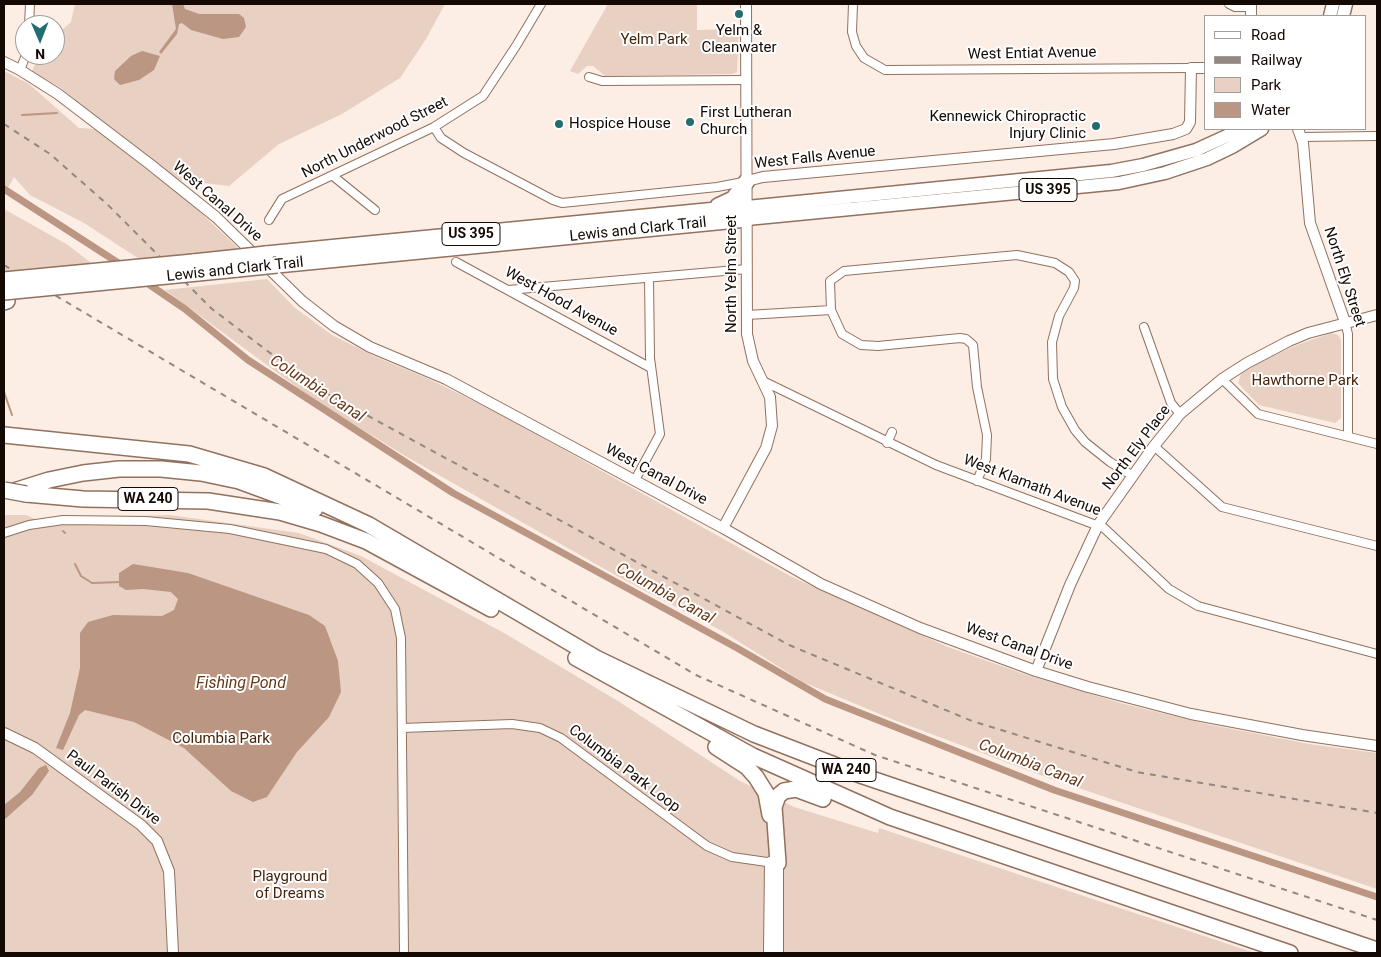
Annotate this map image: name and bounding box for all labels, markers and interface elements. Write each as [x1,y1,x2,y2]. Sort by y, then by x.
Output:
marker: Yelm & Cleanwater [733,8,745,20]
north arrow [15,15,65,65]
legend [1204,15,1366,130]
place label: Yelm & Cleanwater [701,22,777,57]
text: Road [1251,26,1285,44]
park label: Yelm Park [620,31,688,49]
street label: West Entiat Avenue [968,44,1096,64]
text: N [35,46,45,62]
text: Railway [1251,51,1302,69]
text: Park [1251,76,1281,94]
street label: North Underwood Street [299,93,451,183]
text: Water [1251,101,1290,119]
place label: First Lutheran Church [700,104,792,139]
place label: Kennewick Chiropractic Injury Clinic [929,108,1086,143]
place label: Hospice House [569,115,671,133]
marker: First Lutheran Church [684,116,696,128]
marker: Hospice House [553,118,565,130]
marker: Kennewick Chiropractic Injury Clinic [1090,120,1102,132]
street label: West Falls Avenue [754,143,876,173]
street label: West Canal Drive [169,158,265,246]
road number: US 395 [1019,178,1077,202]
street label: Lewis and Clark Trail [569,214,707,246]
street label: North Yelm Street [723,215,741,333]
road number: US 395 [442,222,500,245]
street label: North Ely Street [1319,225,1369,329]
street label: Lewis and Clark Trail [166,254,304,286]
street label: West Hood Avenue [501,263,621,341]
water label: Columbia Canal [266,351,368,427]
park label: Hawthorne Park [1251,372,1359,390]
street label: North Ely Place [1099,402,1175,494]
street label: West Canal Drive [602,441,710,509]
street label: West Klamath Avenue [961,451,1103,521]
road number: WA 240 [118,488,178,510]
water label: Columbia Canal [613,559,717,629]
street label: West Canal Drive [963,619,1075,675]
water label: Fishing Pond [196,674,286,694]
street label: Columbia Park Loop [565,721,683,817]
park label: Columbia Park [172,730,270,748]
water label: Columbia Canal [976,735,1084,793]
street label: Paul Parish Drive [63,747,163,829]
road number: WA 240 [816,758,876,782]
park label: Playground of Dreams [252,868,328,903]

